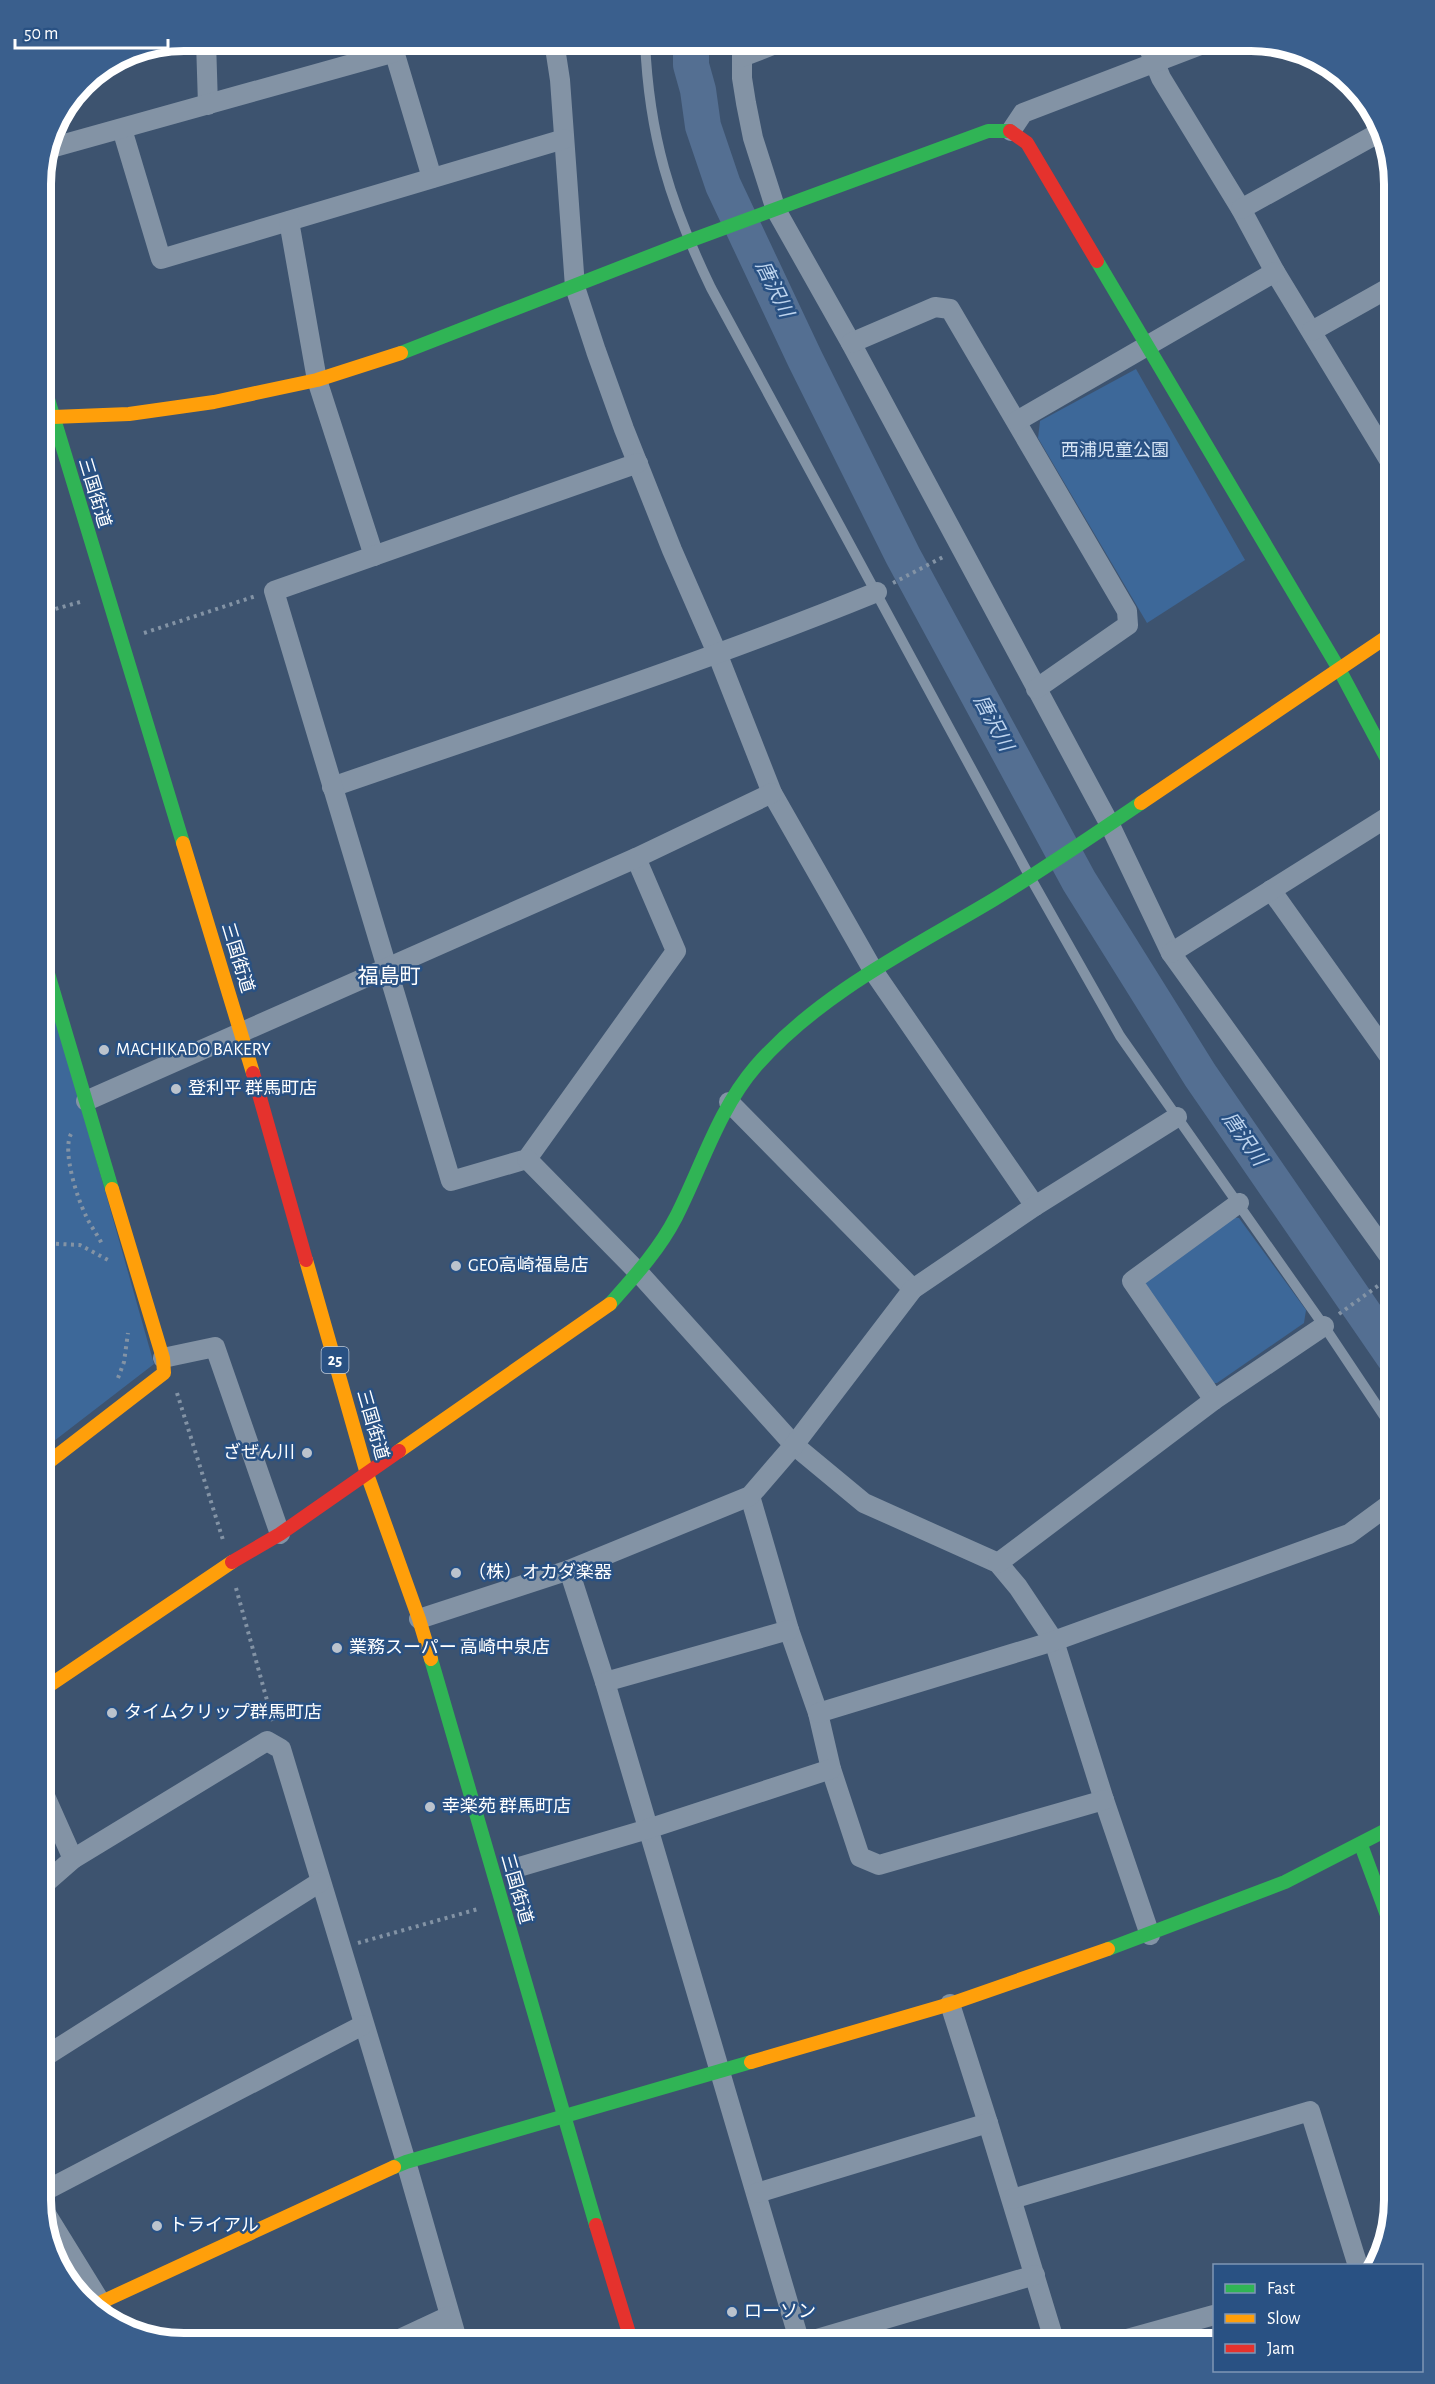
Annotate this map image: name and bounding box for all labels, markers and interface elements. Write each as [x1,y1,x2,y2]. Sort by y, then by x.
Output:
scale bar [15,12,168,50]
text: 50 m [24,25,58,43]
water label: 唐沢川 [752,257,798,322]
park label: 西浦児童公園 [1061,440,1169,460]
street label: 三国街道 [75,455,115,530]
water label: 唐沢川 [970,691,1018,756]
street label: 三国街道 [218,920,258,995]
district label: 福島町 [358,965,421,987]
place label: MACHIKADO BAKERY [116,1041,271,1059]
marker: MACHIKADO BAKERY [97,1043,111,1057]
place label: 登利平 群馬町店 [188,1078,317,1098]
marker: 登利平 群馬町店 [169,1082,183,1096]
water label: 唐沢川 [1219,1108,1271,1171]
place label: GEO高崎福島店 [468,1255,589,1275]
marker: GEO高崎福島店 [449,1259,463,1273]
road number: 25 [322,1347,348,1373]
street label: 三国街道 [353,1387,392,1462]
place label: ざぜん川 [223,1442,295,1462]
marker: ざぜん川 [300,1446,314,1460]
place label: （株）オカダ楽器 [468,1562,612,1582]
marker: （株）オカダ楽器 [449,1566,463,1580]
place label: 業務スーパー 高崎中泉店 [349,1638,550,1657]
marker: 業務スーパー 高崎中泉店 [330,1641,344,1655]
place label: タイムクリップ群馬町店 [124,1703,322,1722]
marker: タイムクリップ群馬町店 [105,1706,119,1720]
place label: 幸楽苑 群馬町店 [442,1797,571,1816]
marker: 幸楽苑 群馬町店 [423,1800,437,1814]
street label: 三国街道 [497,1851,536,1926]
place label: トライアル [169,2216,259,2235]
marker: トライアル [150,2219,164,2233]
legend [1213,2264,1423,2372]
text: Fast [1267,2280,1295,2298]
place label: ローソン [744,2303,816,2321]
marker: ローソン [725,2305,739,2319]
text: Slow [1267,2310,1300,2328]
text: Jam [1267,2340,1295,2358]

